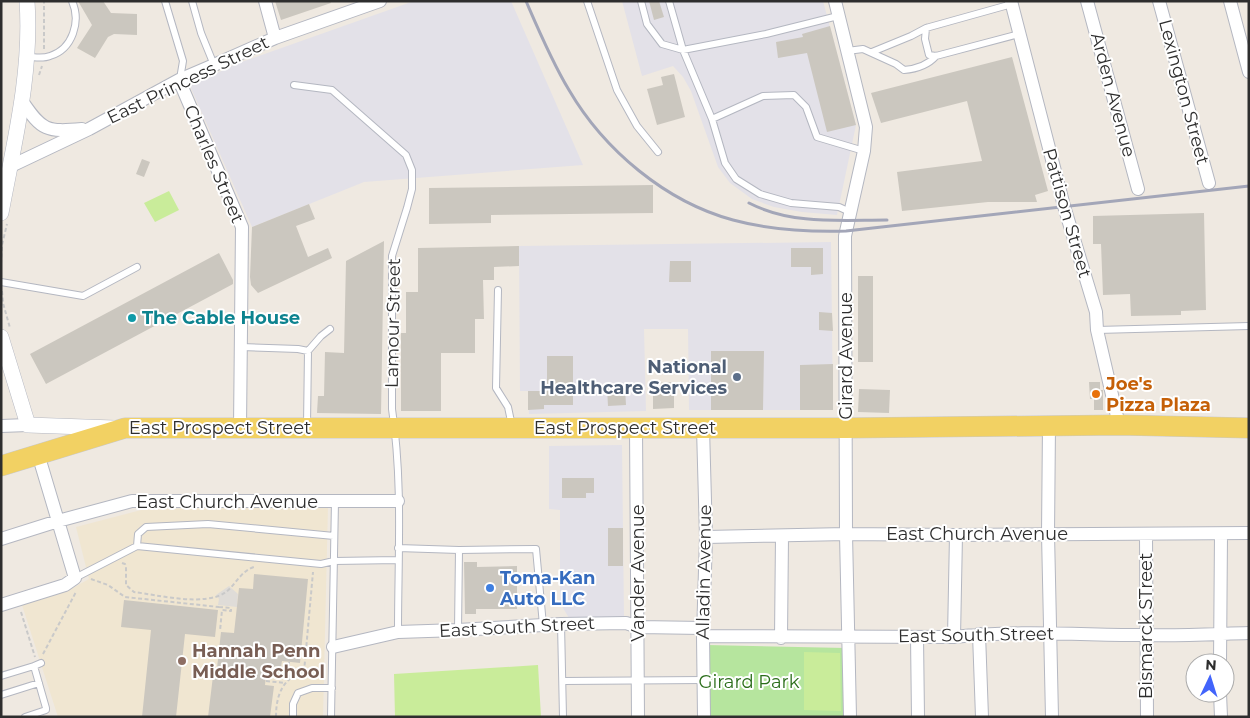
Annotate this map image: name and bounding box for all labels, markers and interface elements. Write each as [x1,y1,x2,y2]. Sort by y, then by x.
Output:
street label: Lexington Street [1154,17,1214,167]
street label: Arden Avenue [1086,30,1140,160]
street label: East Princess Street [103,31,273,129]
street label: Charles Street [179,102,249,226]
street label: Pattison Street [1038,146,1096,280]
street label: Lamour Street [381,258,405,388]
street label: Girard Avenue [835,292,857,420]
place label: The Cable House [142,307,300,329]
marker: The Cable House [126,312,138,324]
place label: National Healthcare Services [540,356,727,399]
marker: National Healthcare Services [731,371,743,383]
place label: Joe's Pizza Plaza [1105,373,1211,416]
marker: Joe's Pizza Plaza [1090,388,1102,400]
street label: East Prospect Street [129,417,311,439]
street label: East Prospect Street [534,417,716,439]
street label: East Church Avenue [136,491,318,513]
street label: Vander Avenue [627,504,649,642]
street label: Alladin Avenue [692,504,716,640]
street label: East Church Avenue [886,523,1068,545]
street label: Bismarck STreet [1135,553,1157,699]
place label: Toma-Kan Auto LLC [499,567,596,610]
marker: Toma-Kan Auto LLC [484,582,496,594]
street label: East South Street [438,612,596,642]
street label: East South Street [898,623,1054,647]
place label: Hannah Penn Middle School [192,640,325,683]
north arrow [1185,653,1235,703]
marker: Hannah Penn Middle School [176,655,188,667]
text: N [1205,656,1217,674]
park label: Girard Park [699,671,800,693]

